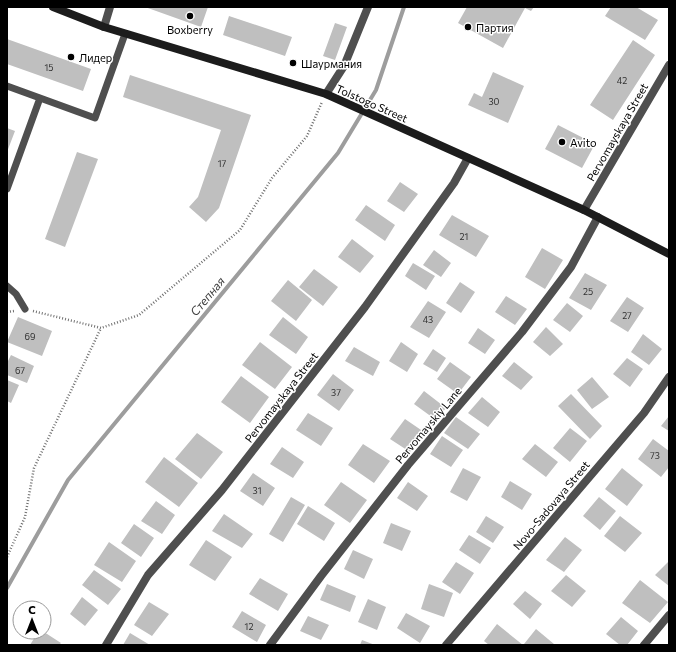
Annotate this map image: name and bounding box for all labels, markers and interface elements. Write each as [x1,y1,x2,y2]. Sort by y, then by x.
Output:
marker: Boxberry [185,11,195,21]
place label: Партия [476,21,514,34]
marker: Партия [463,22,473,32]
place label: Boxberry [167,23,213,36]
place label: Лидер [79,51,112,64]
marker: Лидер [66,52,76,62]
place label: Шаурмания [301,57,362,70]
marker: Шаурмания [288,58,298,68]
house number: 15 [44,62,54,73]
house number: 42 [617,75,627,86]
street label: Pervomayskaya Street [584,80,651,183]
street label: Tolstogo Street [334,81,410,125]
house number: 30 [488,96,500,107]
place label: Avito [570,136,597,149]
marker: Avito [557,137,567,147]
house number: 17 [218,158,227,169]
house number: 21 [460,231,468,242]
water label: Степная [187,274,227,318]
house number: 25 [583,286,593,297]
house number: 27 [622,310,632,321]
house number: 43 [423,314,433,325]
house number: 69 [25,331,35,342]
street label: Pervomayskaya Street [242,349,321,445]
house number: 67 [15,365,25,376]
street label: Pervomayskiy Lane [392,384,464,466]
house number: 37 [331,387,341,398]
house number: 73 [650,450,660,461]
street label: Novo-Sadovaya Street [510,458,592,552]
house number: 31 [253,485,261,496]
north arrow [12,600,52,640]
text: С [28,603,36,616]
house number: 12 [245,621,253,632]

